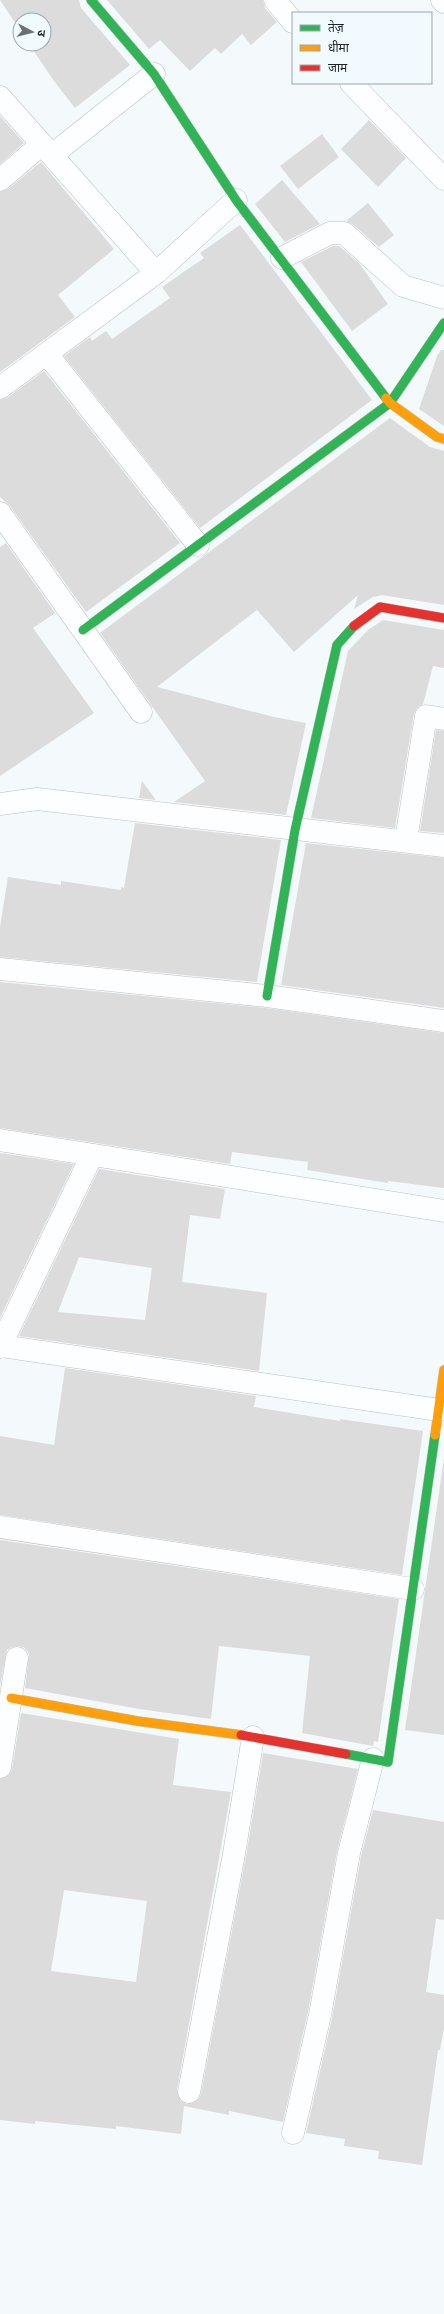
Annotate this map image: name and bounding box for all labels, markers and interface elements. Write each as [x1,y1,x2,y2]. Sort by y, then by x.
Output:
north arrow [12,12,52,52]
legend [292,12,432,84]
text: तेज़ [328,20,345,35]
text: उ [35,29,49,38]
text: धीमा [328,40,350,55]
text: जाम [328,60,348,75]

